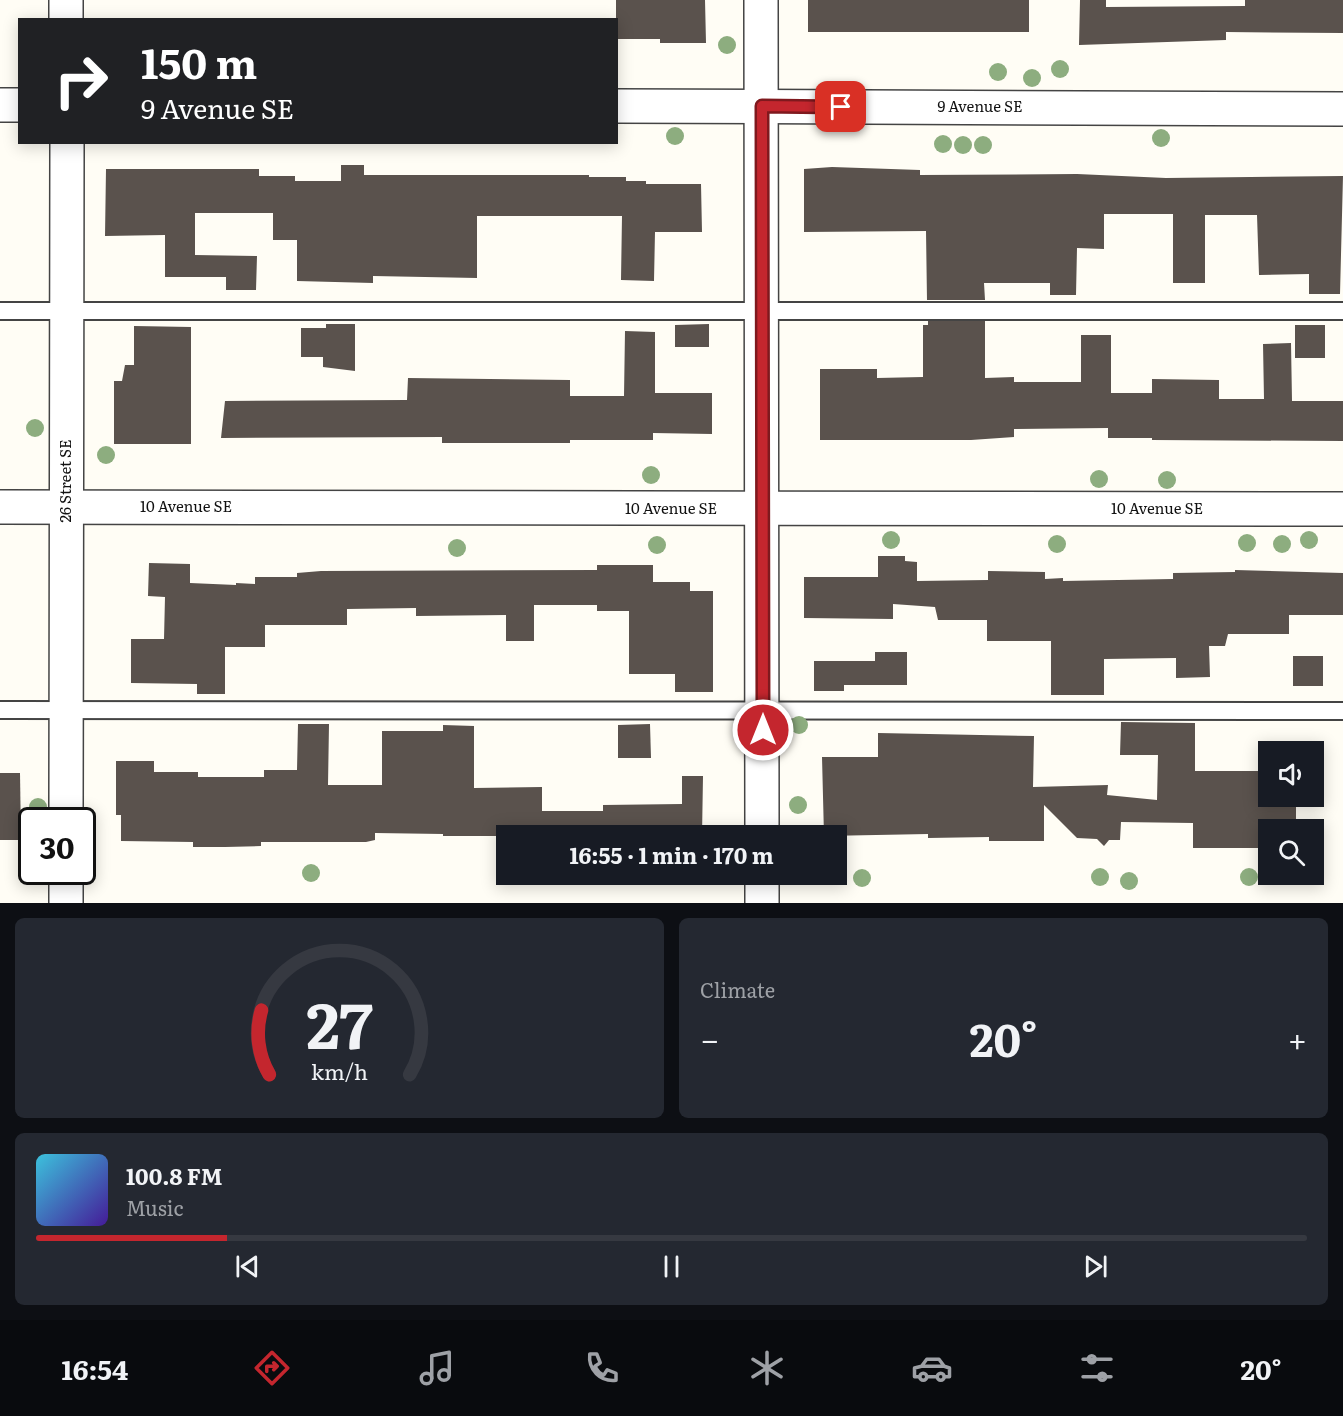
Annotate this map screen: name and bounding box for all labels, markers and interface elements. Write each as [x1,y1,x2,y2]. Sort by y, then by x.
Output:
text: 150 m [141,30,257,92]
icon: right [42,42,120,120]
pin [815,81,866,132]
text: 9 Avenue SE [141,87,294,127]
icon: arrive [824,90,857,123]
street label: 9 Avenue SE [937,94,1023,117]
street label: 26 Street SE [53,439,76,523]
street label: 10 Avenue SE [140,494,232,517]
street label: 10 Avenue SE [625,496,717,519]
street label: 10 Avenue SE [1111,496,1203,519]
position arrow [731,698,795,762]
map controls [1258,741,1324,885]
button: sound [1258,741,1324,807]
speed limit sign: 30 [18,807,96,885]
button: search [1258,819,1324,885]
text: 16:55 · 1 min · 170 m [569,838,774,871]
text: Climate [700,974,775,1004]
text: 27 [306,976,373,1068]
text: 20° [969,1004,1038,1071]
text: − [700,1013,719,1062]
text: + [1288,1013,1307,1062]
text: km/h [311,1055,368,1087]
text: 100.8 FM [126,1159,222,1192]
text: Music [126,1192,183,1222]
icon: previous [231,1250,264,1283]
icon: pause [655,1250,688,1283]
icon: next [1079,1250,1112,1283]
icon: directions [251,1347,293,1389]
icon: music [416,1347,458,1389]
icon: phone [581,1347,623,1389]
icon: climate [746,1347,788,1389]
icon: car [911,1347,953,1389]
icon: filters [1076,1347,1118,1389]
text: 16:54 [61,1348,128,1388]
text: 20° [1241,1348,1281,1388]

